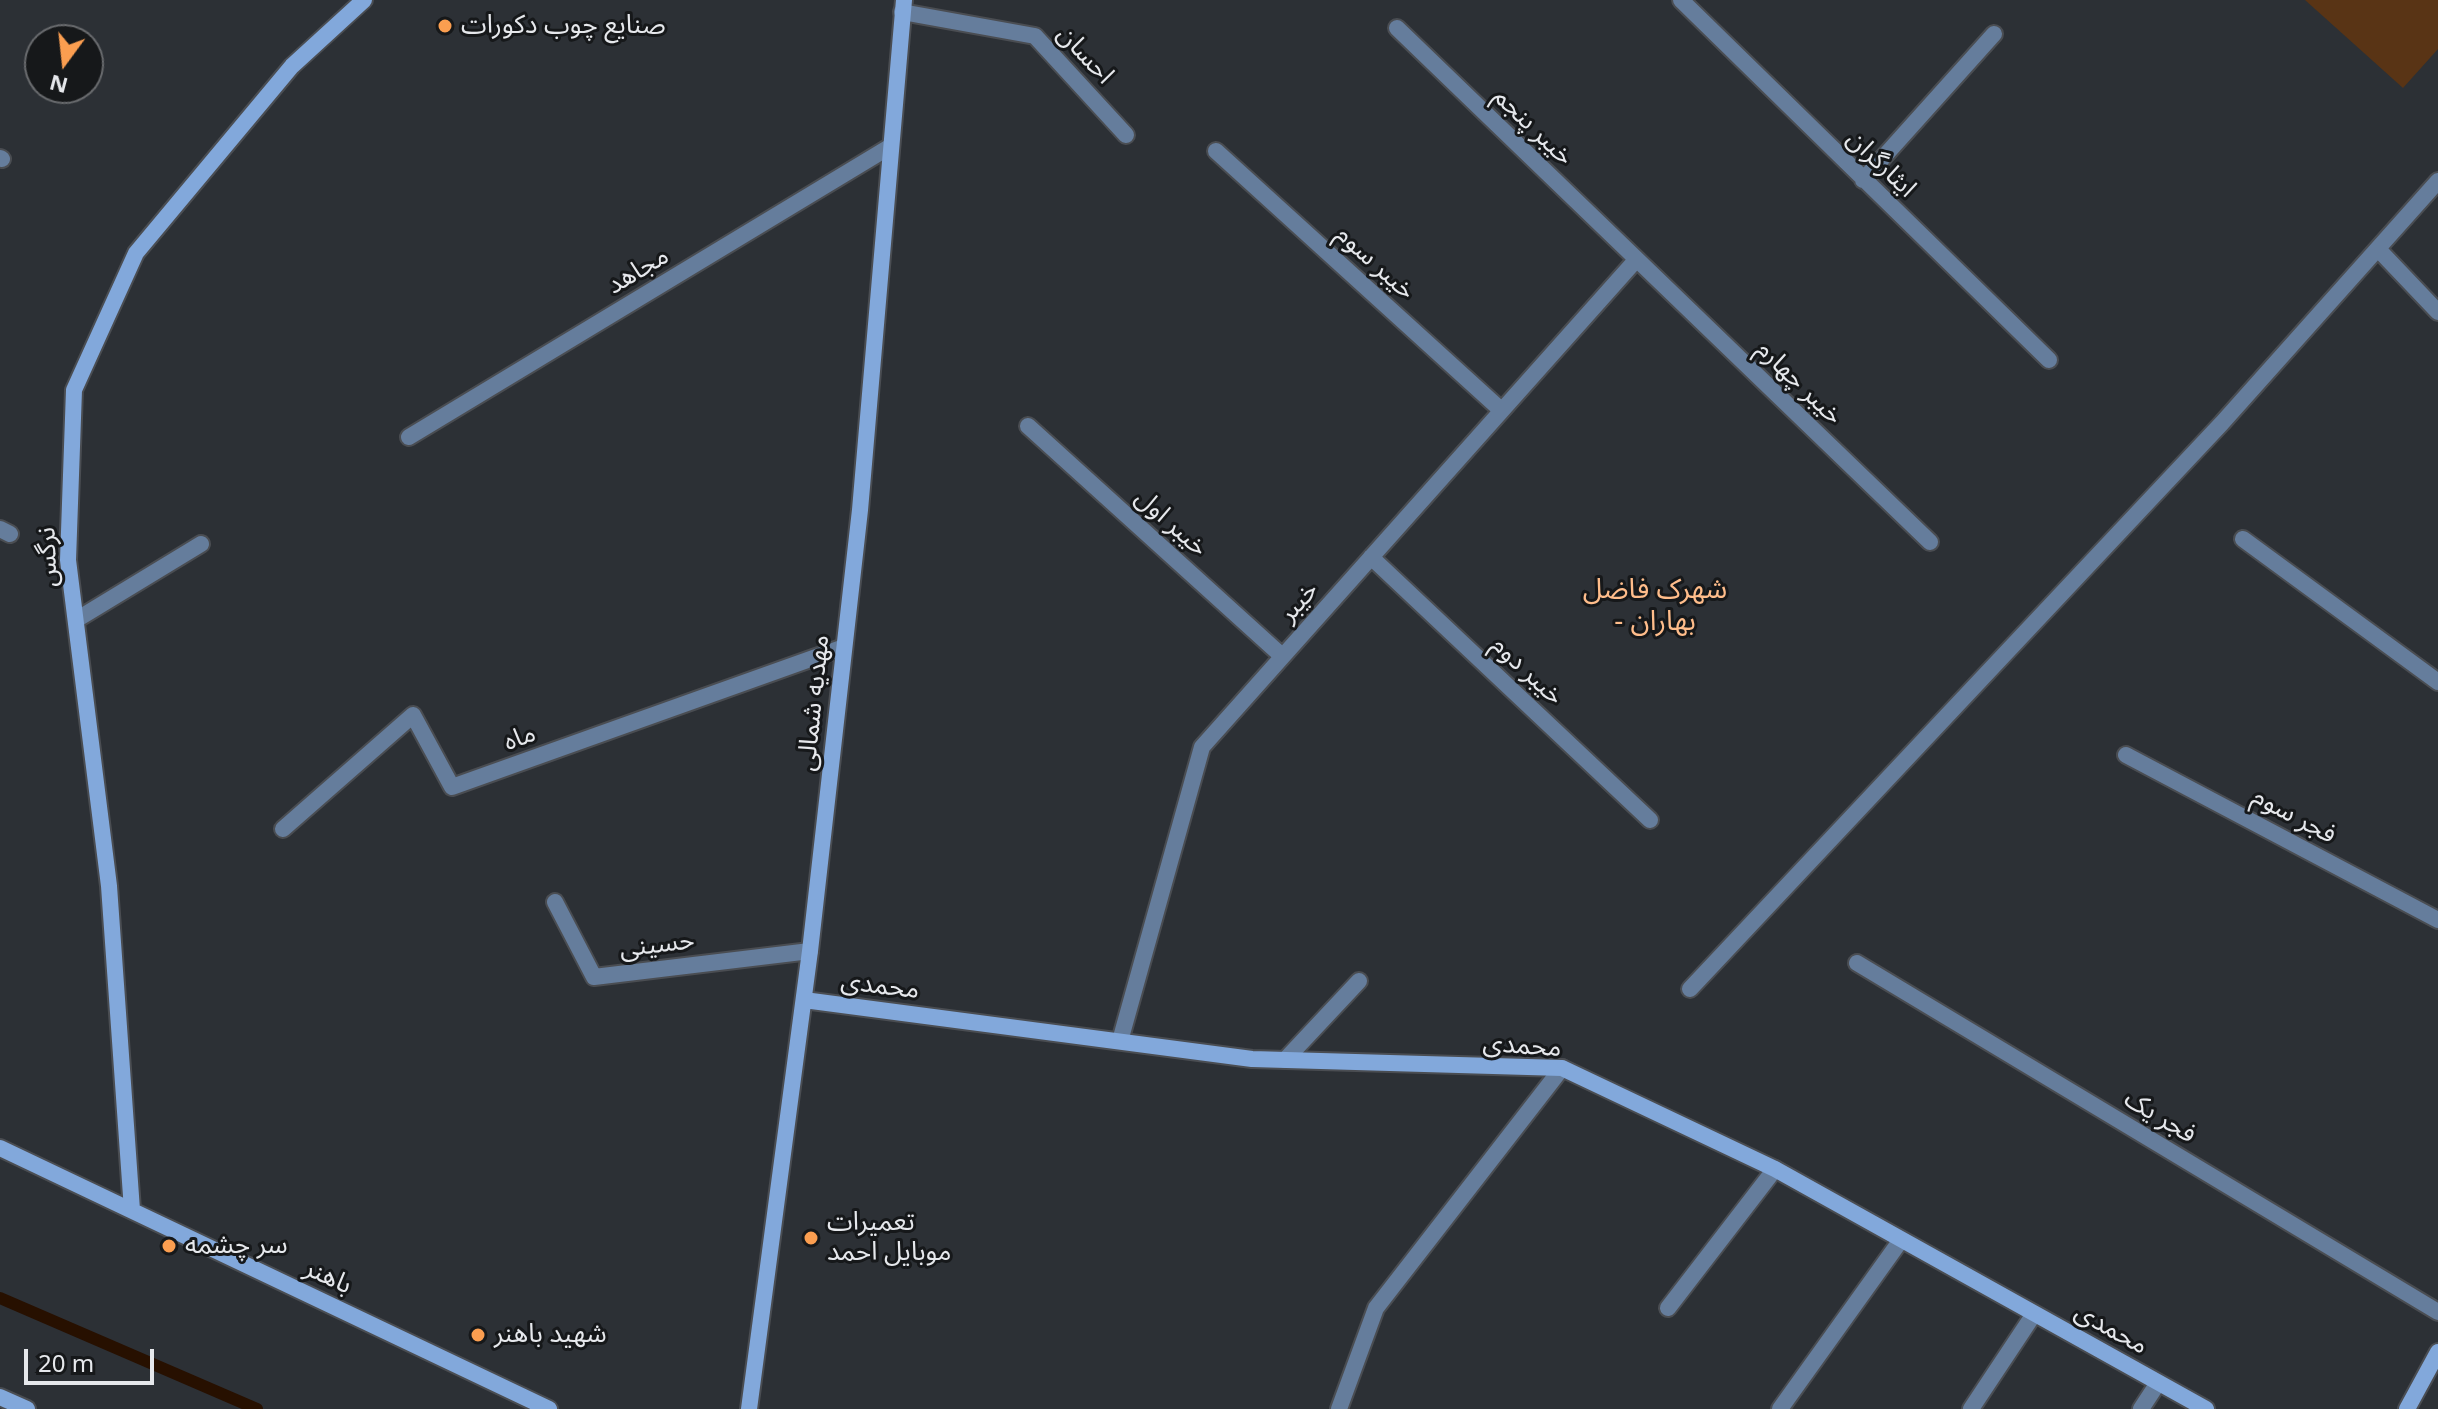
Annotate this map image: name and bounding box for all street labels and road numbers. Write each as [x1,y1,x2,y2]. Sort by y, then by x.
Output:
street label: احسان [1050,19,1120,91]
street label: خیبر پنجم [1487,81,1579,173]
street label: ایثارگران [1840,124,1922,204]
street label: خیبر سوم [1329,219,1421,307]
street label: مجاهد [601,240,675,302]
street label: خیبر چهارم [1749,334,1849,432]
street label: خیبر اول [1128,482,1214,564]
street label: نرگس [31,526,65,588]
street label: خیبر [1273,575,1325,629]
street label: خیبر دوم [1484,630,1570,712]
street label: مهدیه شمالی [791,633,837,773]
street label: ماه [500,718,540,758]
street label: فجر سوم [2247,781,2341,851]
street label: حسینی [618,925,696,965]
street label: محمدی [839,966,921,1006]
street label: محمدی [1482,1028,1562,1064]
street label: فجر یک [2118,1083,2202,1151]
street label: باهنر [299,1253,357,1301]
street label: محمدی [2069,1296,2153,1362]

